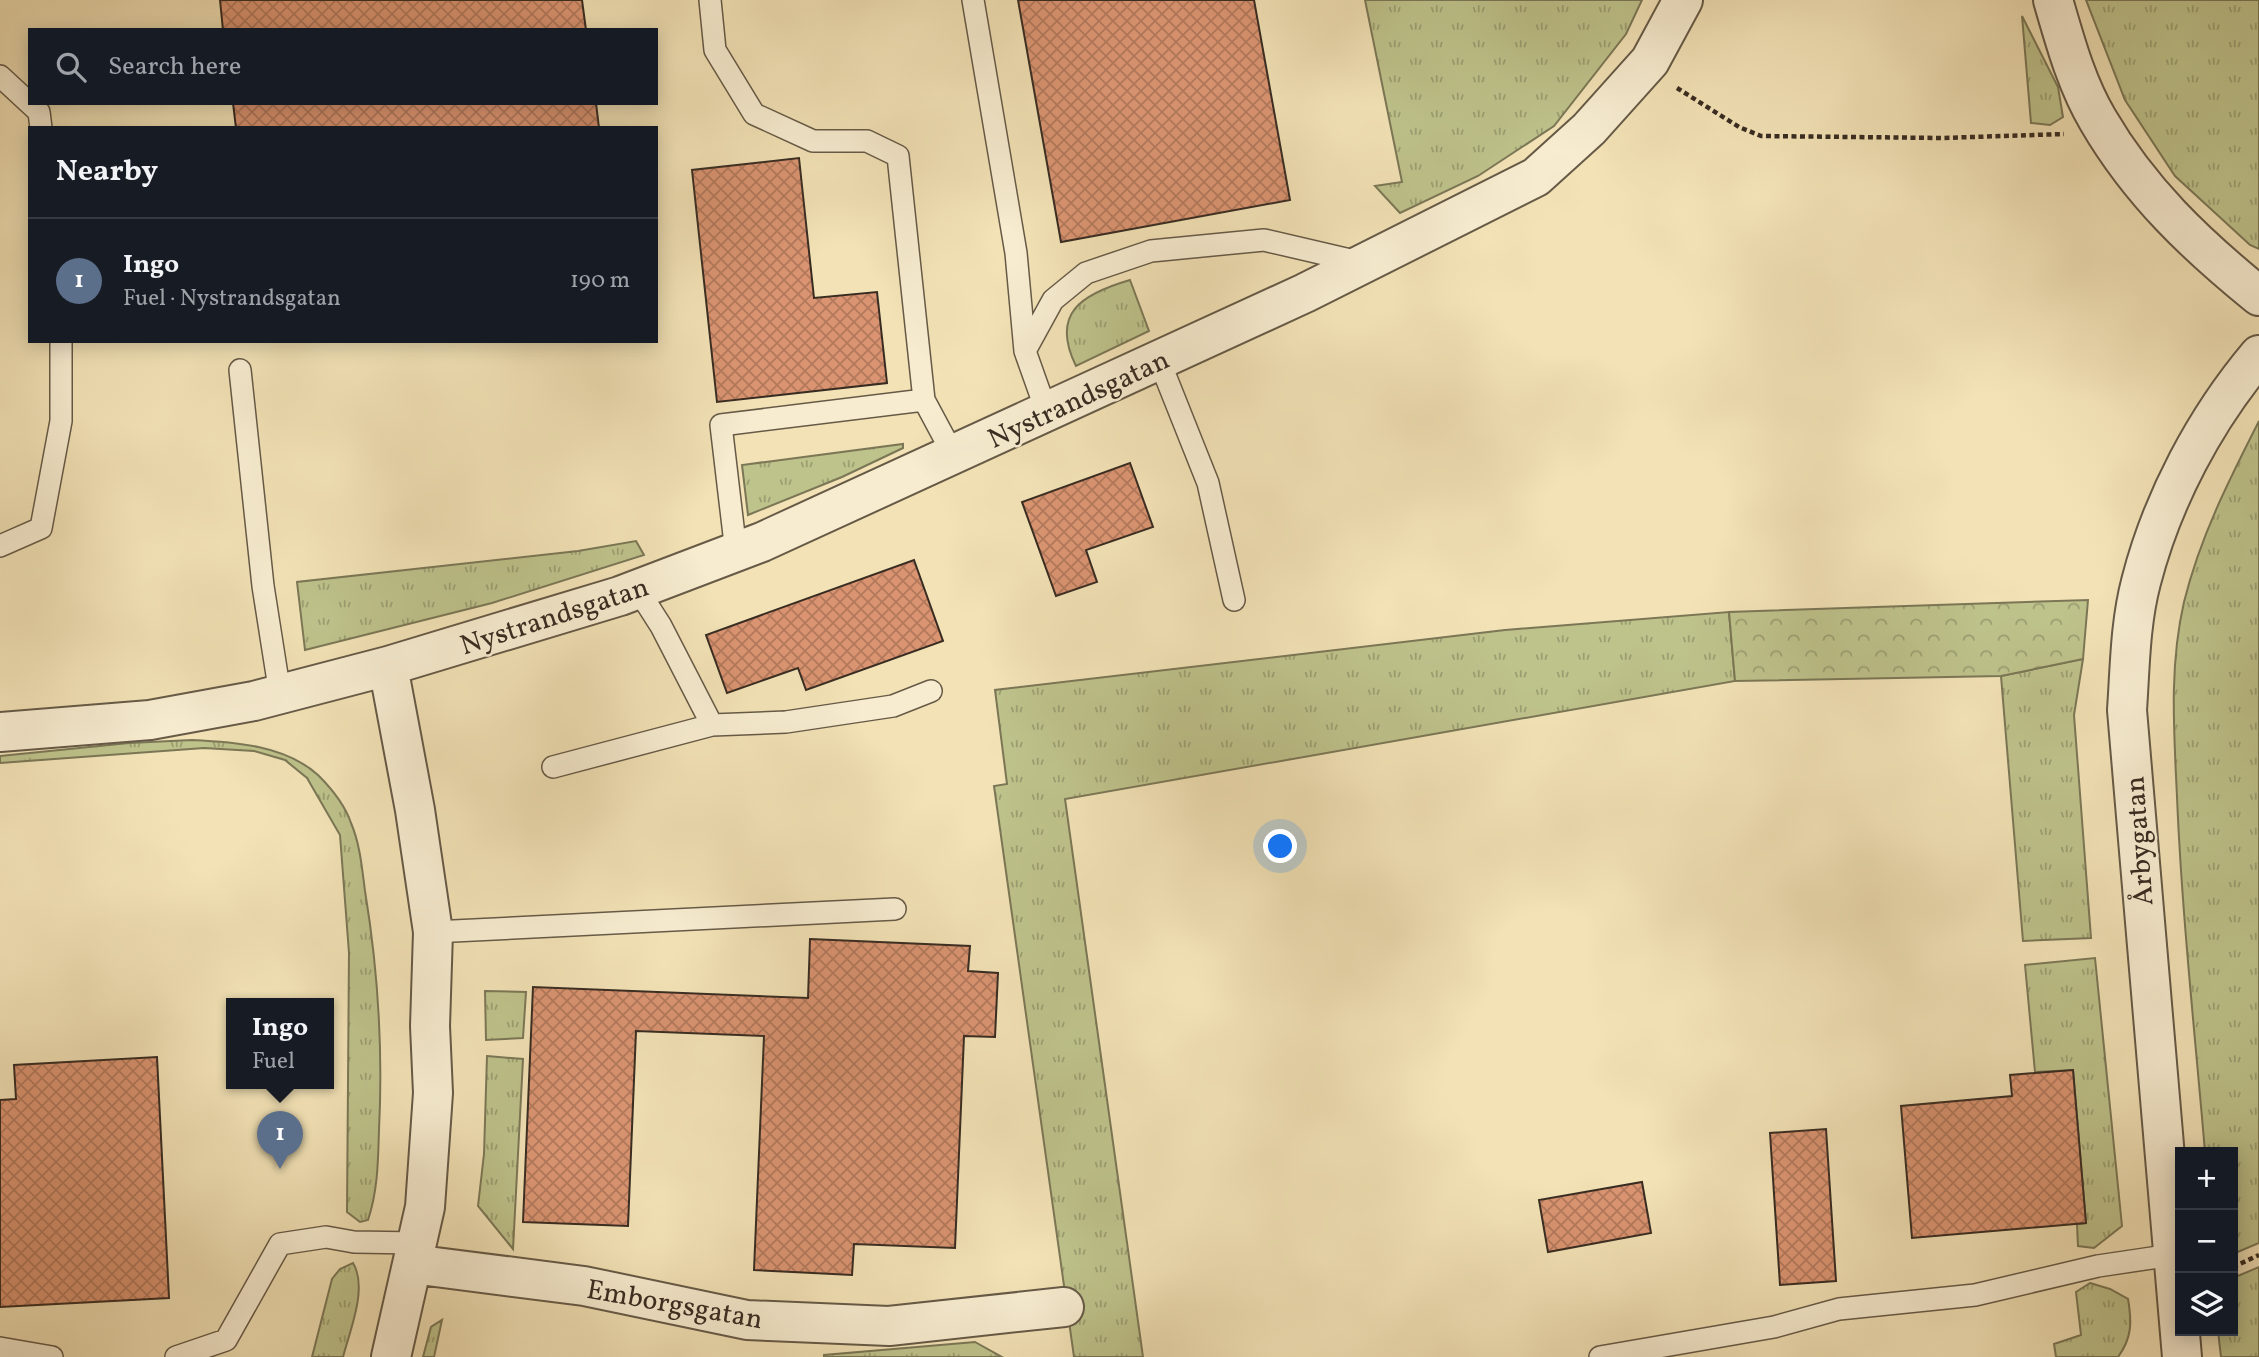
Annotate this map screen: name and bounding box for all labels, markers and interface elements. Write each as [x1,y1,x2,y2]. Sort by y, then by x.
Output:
search box [28,28,658,105]
icon: search [52,48,90,86]
text: Search here [108,49,241,85]
text: Nearby [56,151,158,193]
text: Ingo [123,247,179,283]
text: 1 [74,265,84,297]
text: 190 m [570,265,630,297]
text: Fuel · Nystrandsgatan [123,283,341,315]
street label: Nystrandsgatan [982,341,1176,459]
street label: Nystrandsgatan [455,569,654,666]
street label: Årbygatan [2117,775,2164,907]
your location [1263,829,1297,863]
popup [226,998,334,1089]
text: Ingo [252,1010,308,1046]
text: Fuel [252,1046,295,1078]
pin: 1 [257,1111,303,1169]
map controls [2175,1147,2238,1336]
button: + [2175,1147,2238,1210]
button: − [2175,1210,2238,1273]
street label: Emborgsgatan [583,1271,766,1340]
button: layers [2175,1273,2238,1336]

